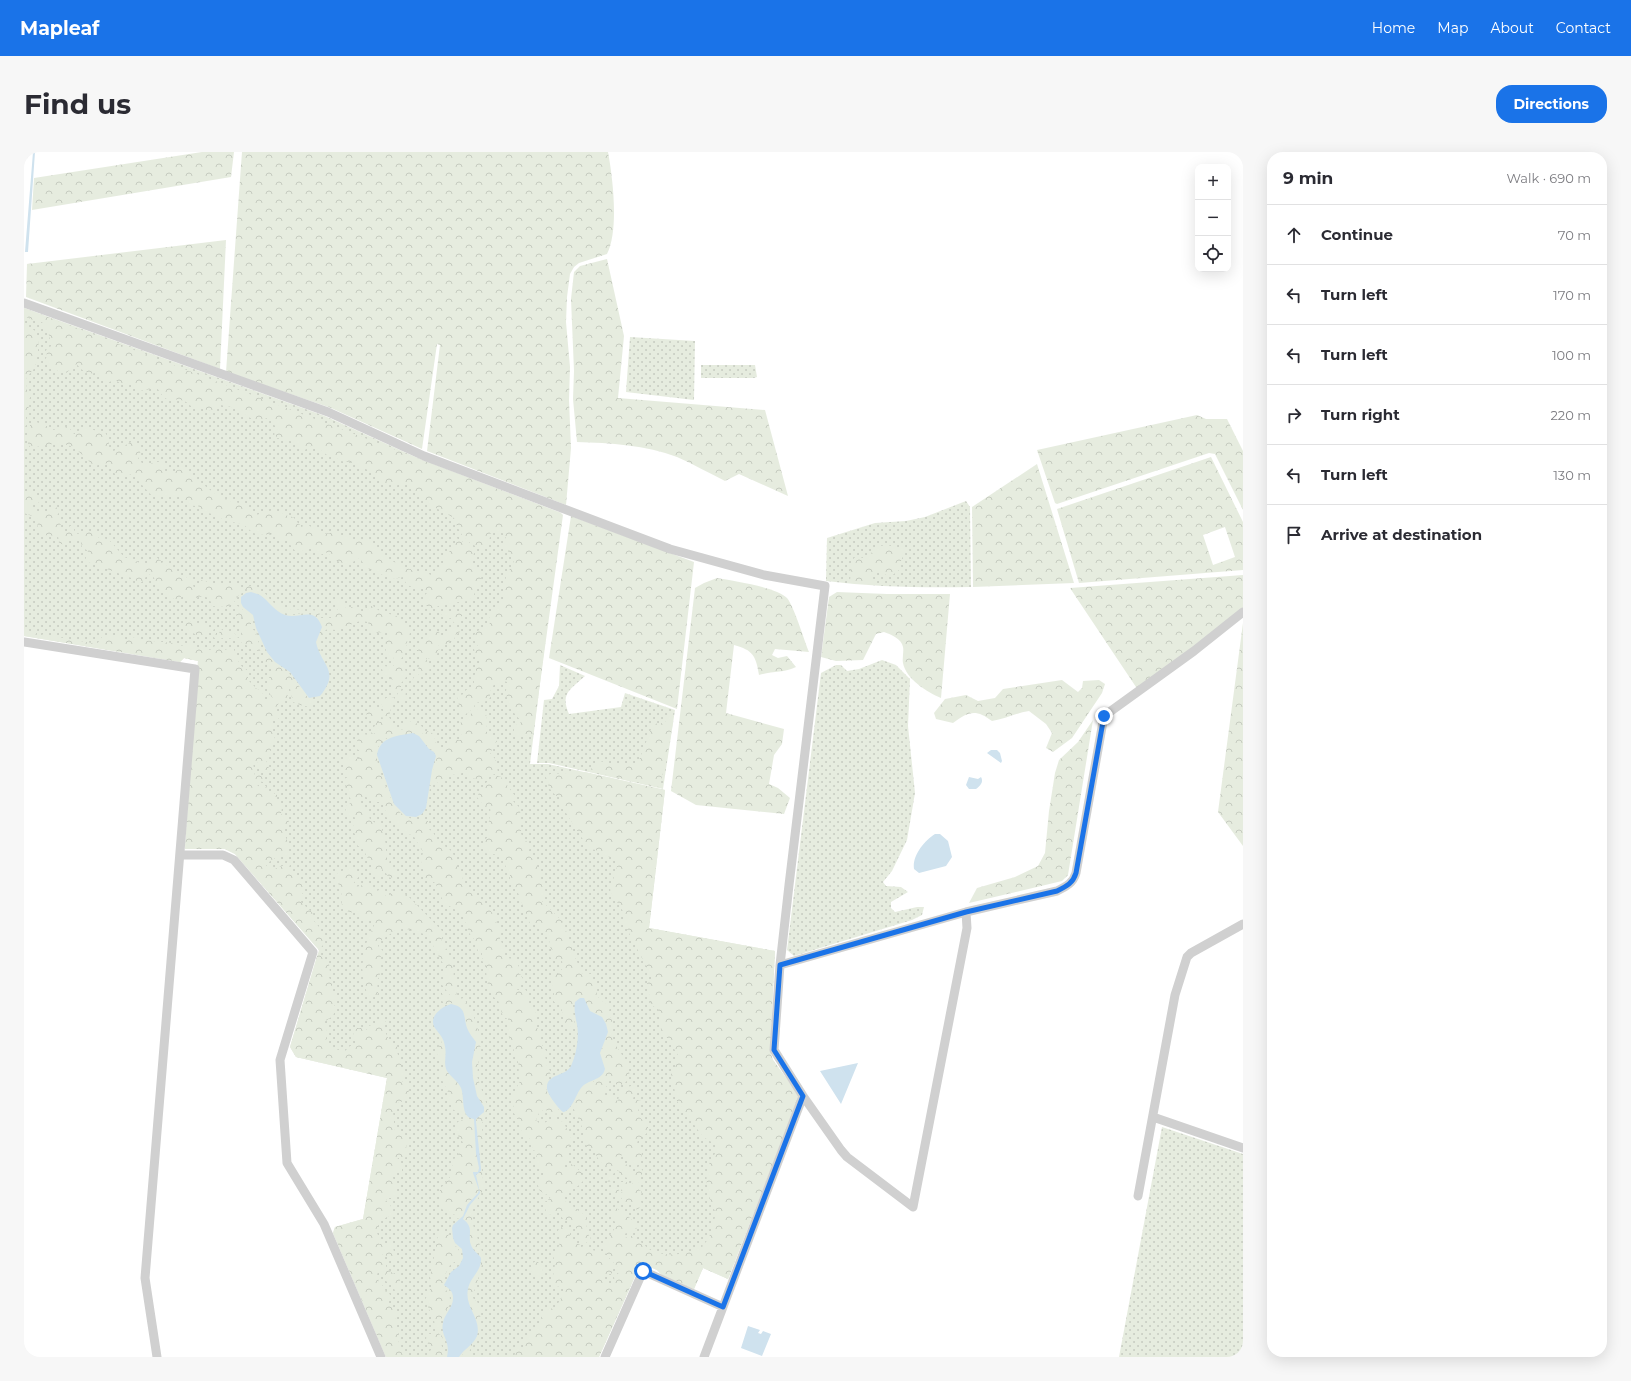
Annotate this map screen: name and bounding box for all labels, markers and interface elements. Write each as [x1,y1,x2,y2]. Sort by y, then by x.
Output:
text: Mapleaf [20,17,99,40]
text: Home [1372,19,1415,37]
text: Map [1437,19,1468,37]
text: About [1490,19,1534,37]
text: Contact [1556,19,1611,37]
button: Directions [1496,85,1607,123]
text: Find us [24,87,131,121]
map controls [1195,164,1231,272]
button: + [1195,164,1231,200]
text: 9 min [1283,168,1333,188]
text: Walk · 690 m [1507,170,1591,186]
button: − [1195,200,1231,236]
icon: ahead [1283,224,1305,246]
text: Continue [1321,225,1393,244]
text: 70 m [1558,227,1591,243]
button: locate [1195,236,1231,272]
icon: left [1283,284,1305,306]
text: Turn left [1321,285,1388,304]
text: 170 m [1553,287,1591,303]
icon: left [1283,344,1305,366]
text: Turn left [1321,345,1388,364]
text: 100 m [1552,347,1591,363]
icon: right [1283,404,1305,426]
text: Turn right [1321,405,1400,424]
text: 220 m [1550,407,1591,423]
icon: left [1283,464,1305,486]
text: Turn left [1321,465,1388,484]
text: 130 m [1553,467,1591,483]
icon: arrive [1283,524,1305,546]
text: Arrive at destination [1321,525,1482,544]
route end [1095,707,1113,725]
route start [634,1262,652,1280]

